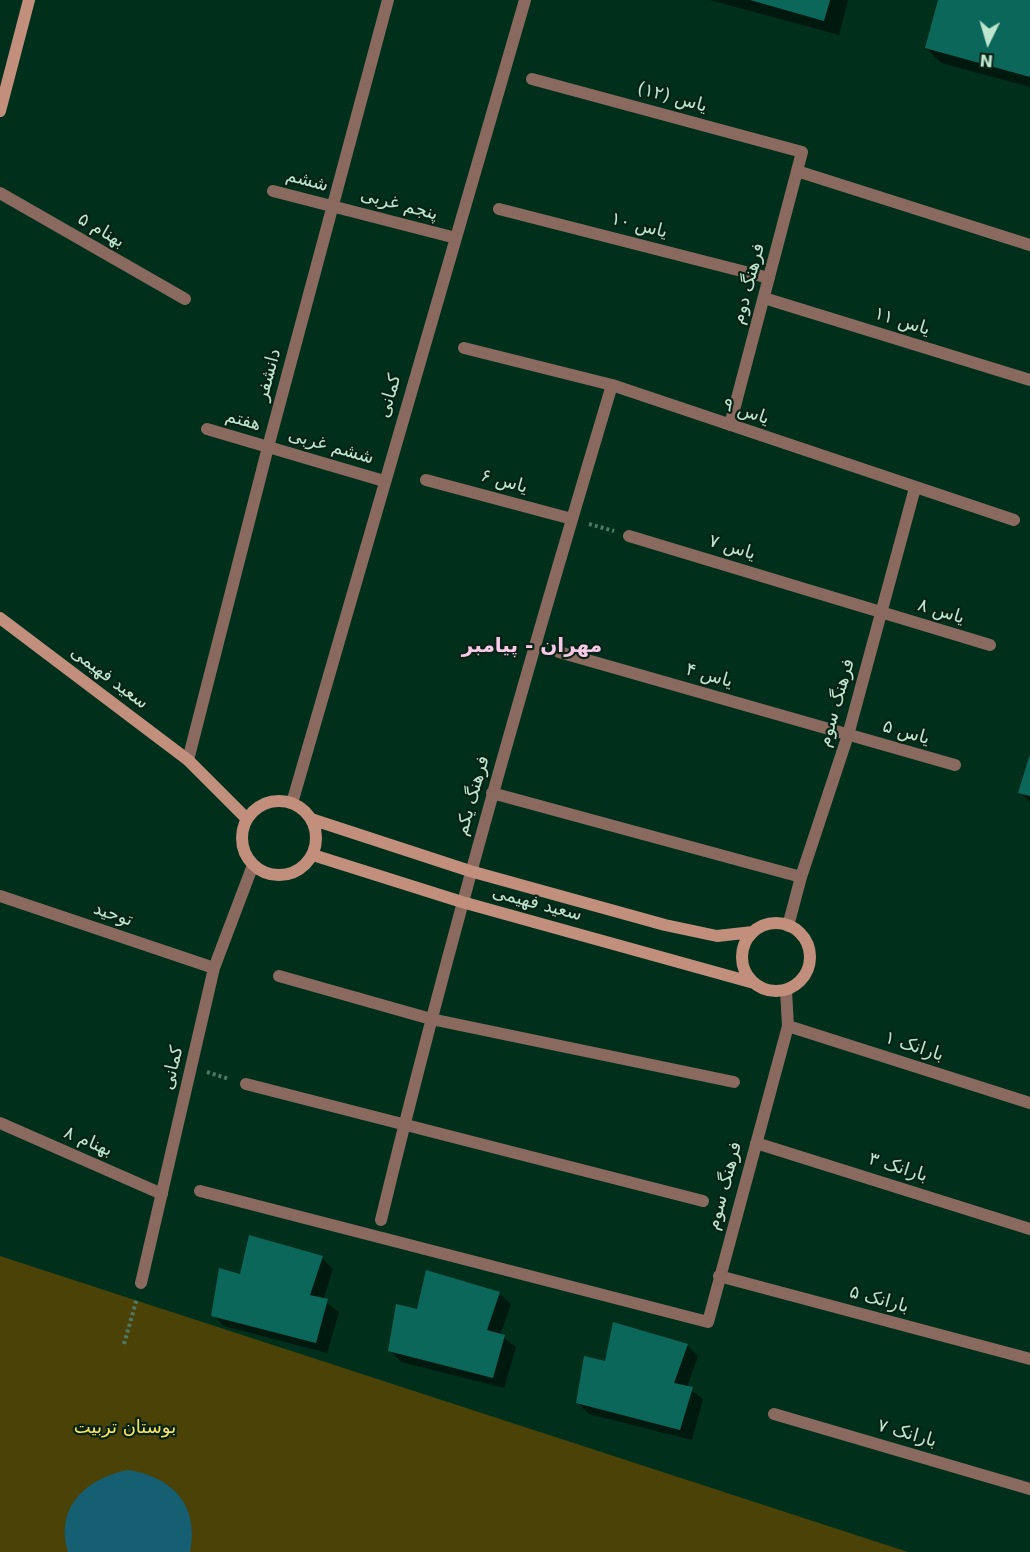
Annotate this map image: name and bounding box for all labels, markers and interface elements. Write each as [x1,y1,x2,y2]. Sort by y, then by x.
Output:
north arrow [958,12,1018,72]
text: N [979,50,994,70]
street label: یاس (۱۲) [635,78,709,118]
street label: ششم [283,165,331,197]
street label: پنجم غربی [358,184,440,226]
street label: بهنام ۵ [74,209,128,253]
street label: یاس ۱۰ [608,209,670,243]
street label: فرهنگ دوم [728,241,770,327]
street label: یاس ۱۱ [871,303,933,341]
street label: دانشفر [252,347,286,403]
street label: کمانی [373,372,407,420]
street label: یاس ۹ [720,394,772,430]
street label: هفتم [223,406,263,436]
street label: ششم غربی [286,424,376,470]
street label: یاس ۶ [478,465,530,499]
street label: یاس ۷ [706,531,758,565]
street label: یاس ۸ [915,595,967,629]
district label: مهران - پیامبر [462,635,602,659]
street label: سعید فهیمی [66,642,152,714]
street label: فرهنگ سوم [814,656,860,750]
street label: یاس ۴ [683,659,735,693]
street label: یاس ۵ [880,716,932,750]
street label: فرهنگ یکم [451,754,495,838]
street label: سعید فهیمی [490,882,584,926]
street label: توحید [90,898,136,932]
street label: بارانک ۱ [882,1027,946,1067]
street label: کمانی [157,1044,189,1092]
street label: بهنام ۸ [60,1122,116,1162]
street label: فرهنگ سوم [703,1139,747,1233]
street label: بارانک ۳ [866,1149,930,1187]
street label: بارانک ۵ [847,1282,911,1318]
street label: بارانک ۷ [875,1415,939,1453]
park label: بوستان تربیت [74,1417,176,1439]

